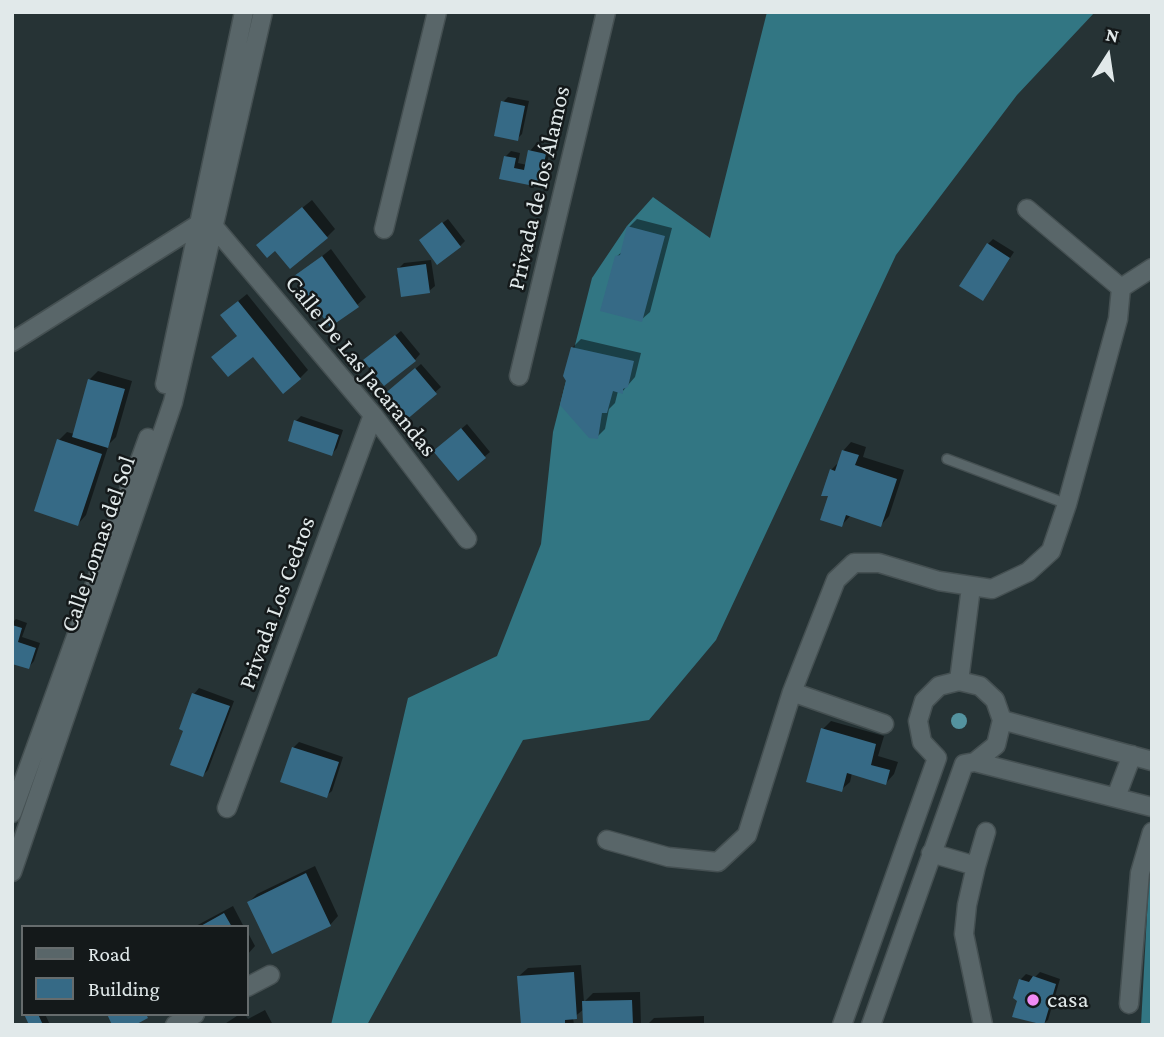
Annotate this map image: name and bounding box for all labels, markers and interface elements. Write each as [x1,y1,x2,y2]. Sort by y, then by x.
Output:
north arrow [1073,21,1143,91]
text: N [1104,23,1121,47]
street label: Privada de los Álamos [502,83,576,293]
street label: Calle De Las Jacarandas [279,269,443,463]
street label: Calle Lomas del Sol [54,452,142,636]
street label: Privada Los Cedros [232,513,322,693]
legend [21,925,248,1016]
text: Road [88,942,131,966]
text: Building [88,977,160,1001]
place label: casa [1047,986,1089,1014]
marker: casa [1025,992,1041,1008]

